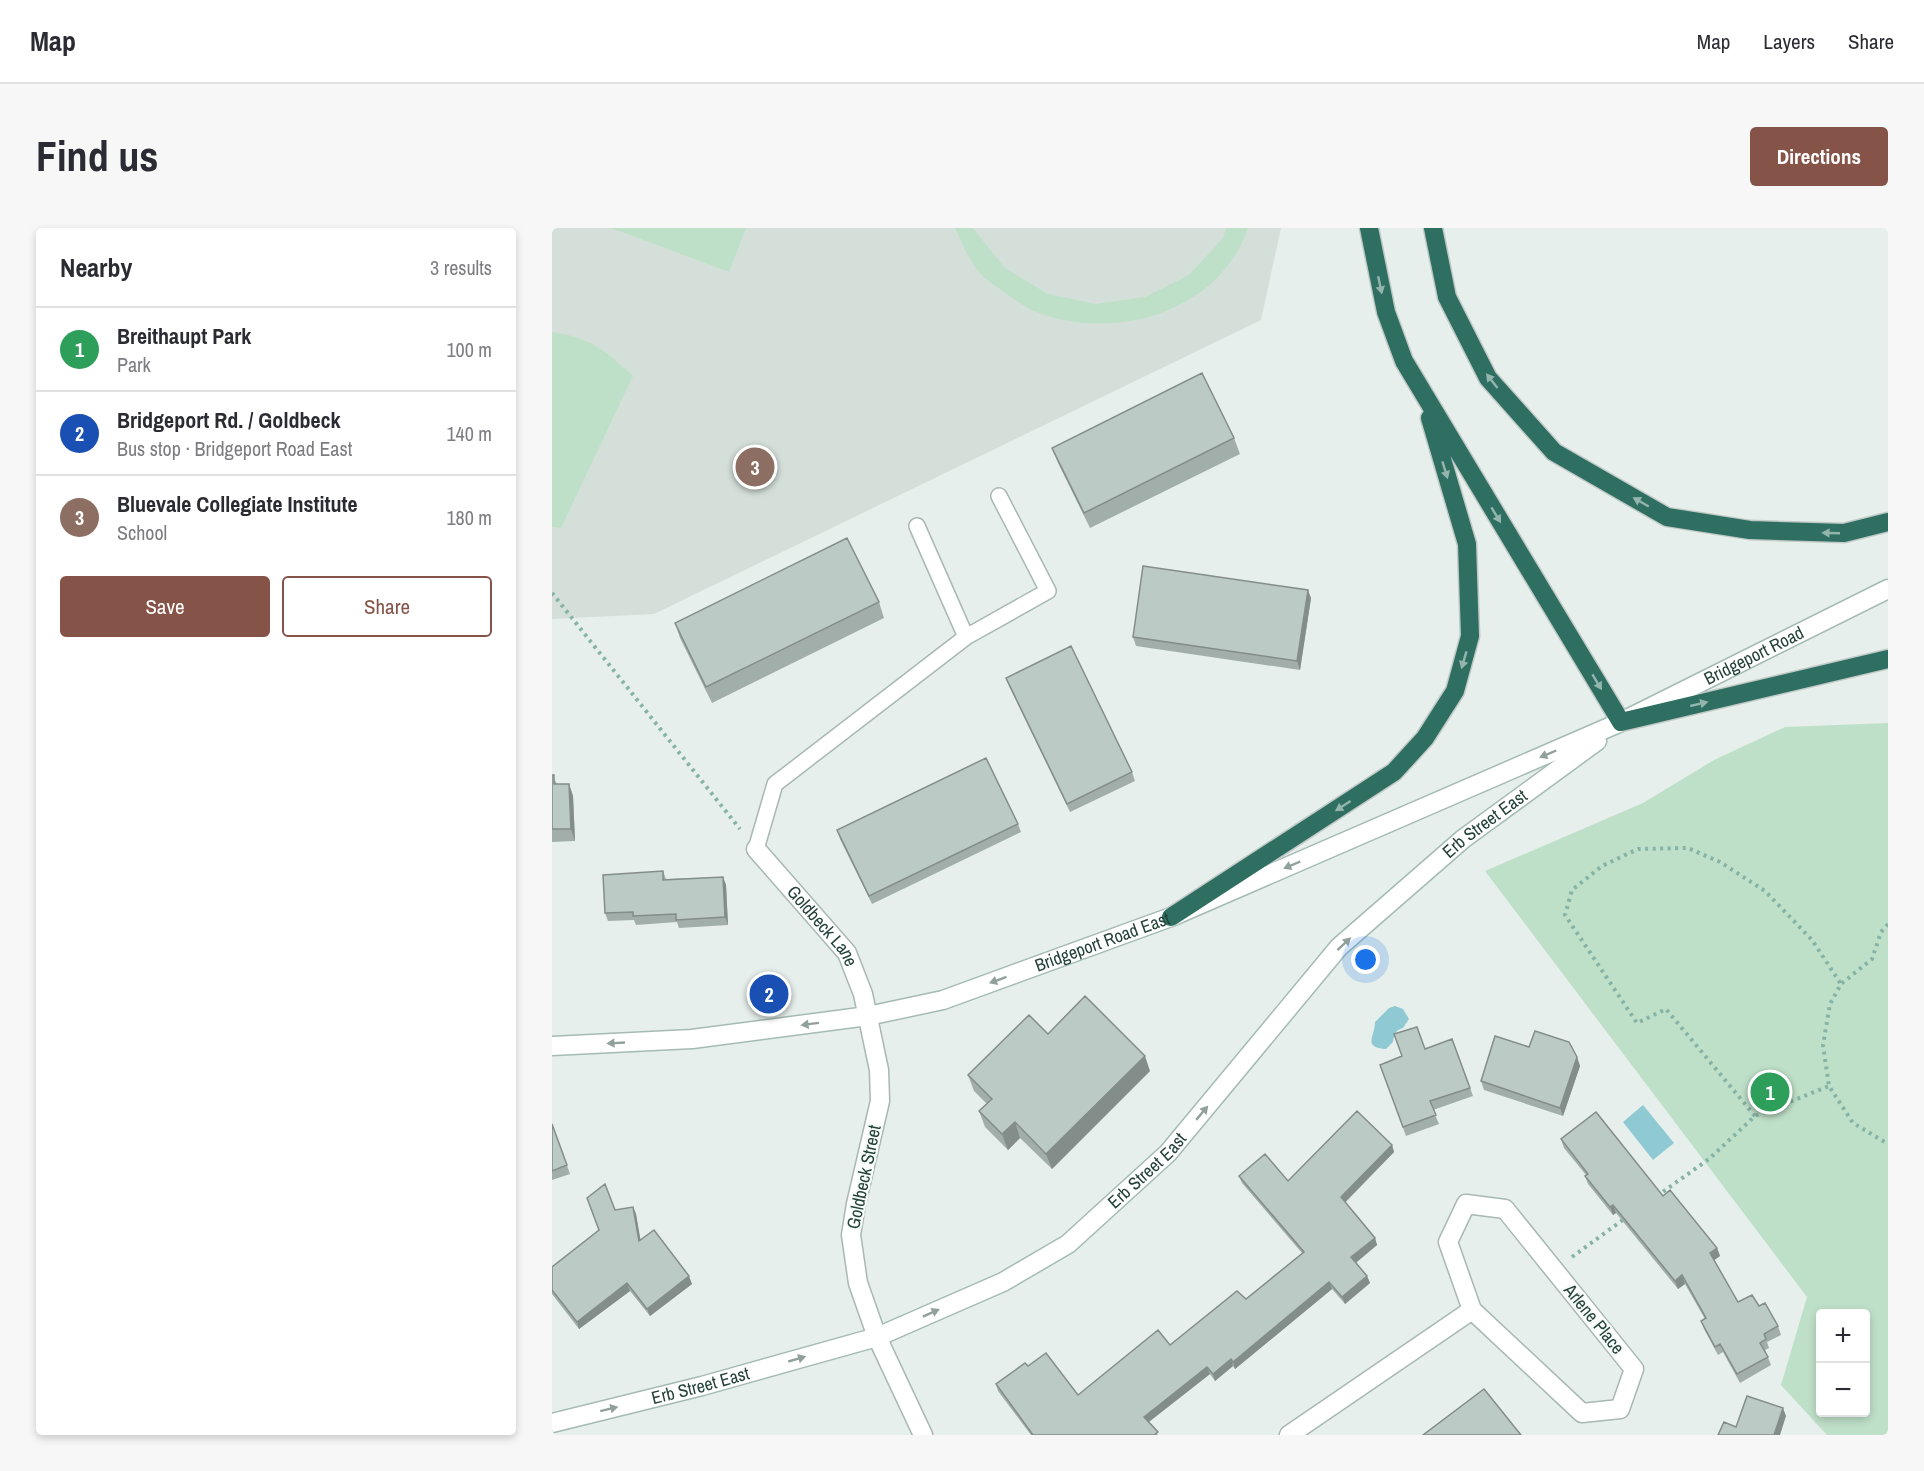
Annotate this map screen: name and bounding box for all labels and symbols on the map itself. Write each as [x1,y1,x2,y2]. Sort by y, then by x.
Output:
one-way arrow [1376,276,1385,295]
one-way arrow [1485,373,1498,389]
pin: 3 [736,444,774,490]
one-way arrow [1441,461,1450,479]
one-way arrow [1632,497,1649,507]
one-way arrow [1491,507,1501,524]
one-way arrow [1821,528,1840,537]
street label: Bridgeport Road [1700,620,1808,691]
one-way arrow [1458,651,1468,669]
one-way arrow [1591,674,1602,690]
one-way arrow [1689,699,1708,709]
one-way arrow [1539,749,1557,759]
street label: Erb Street East [1437,783,1532,863]
one-way arrow [1335,800,1351,811]
one-way arrow [1283,860,1301,870]
street label: Goldbeck Lane [781,880,864,970]
street label: Bridgeport Road East [1031,905,1173,978]
one-way arrow [1336,937,1350,951]
your location [1351,945,1380,974]
pin: 2 [750,972,788,1017]
one-way arrow [989,976,1007,986]
one-way arrow [800,1019,819,1028]
one-way arrow [606,1038,625,1048]
pin: 1 [1750,1070,1790,1114]
one-way arrow [1195,1106,1208,1121]
street label: Goldbeck Street [840,1123,887,1231]
street label: Erb Street East [1102,1127,1192,1214]
street label: Arlene Place [1558,1278,1630,1359]
one-way arrow [922,1309,939,1318]
one-way arrow [788,1354,806,1364]
street label: Erb Street East [649,1360,752,1410]
one-way arrow [600,1404,618,1414]

